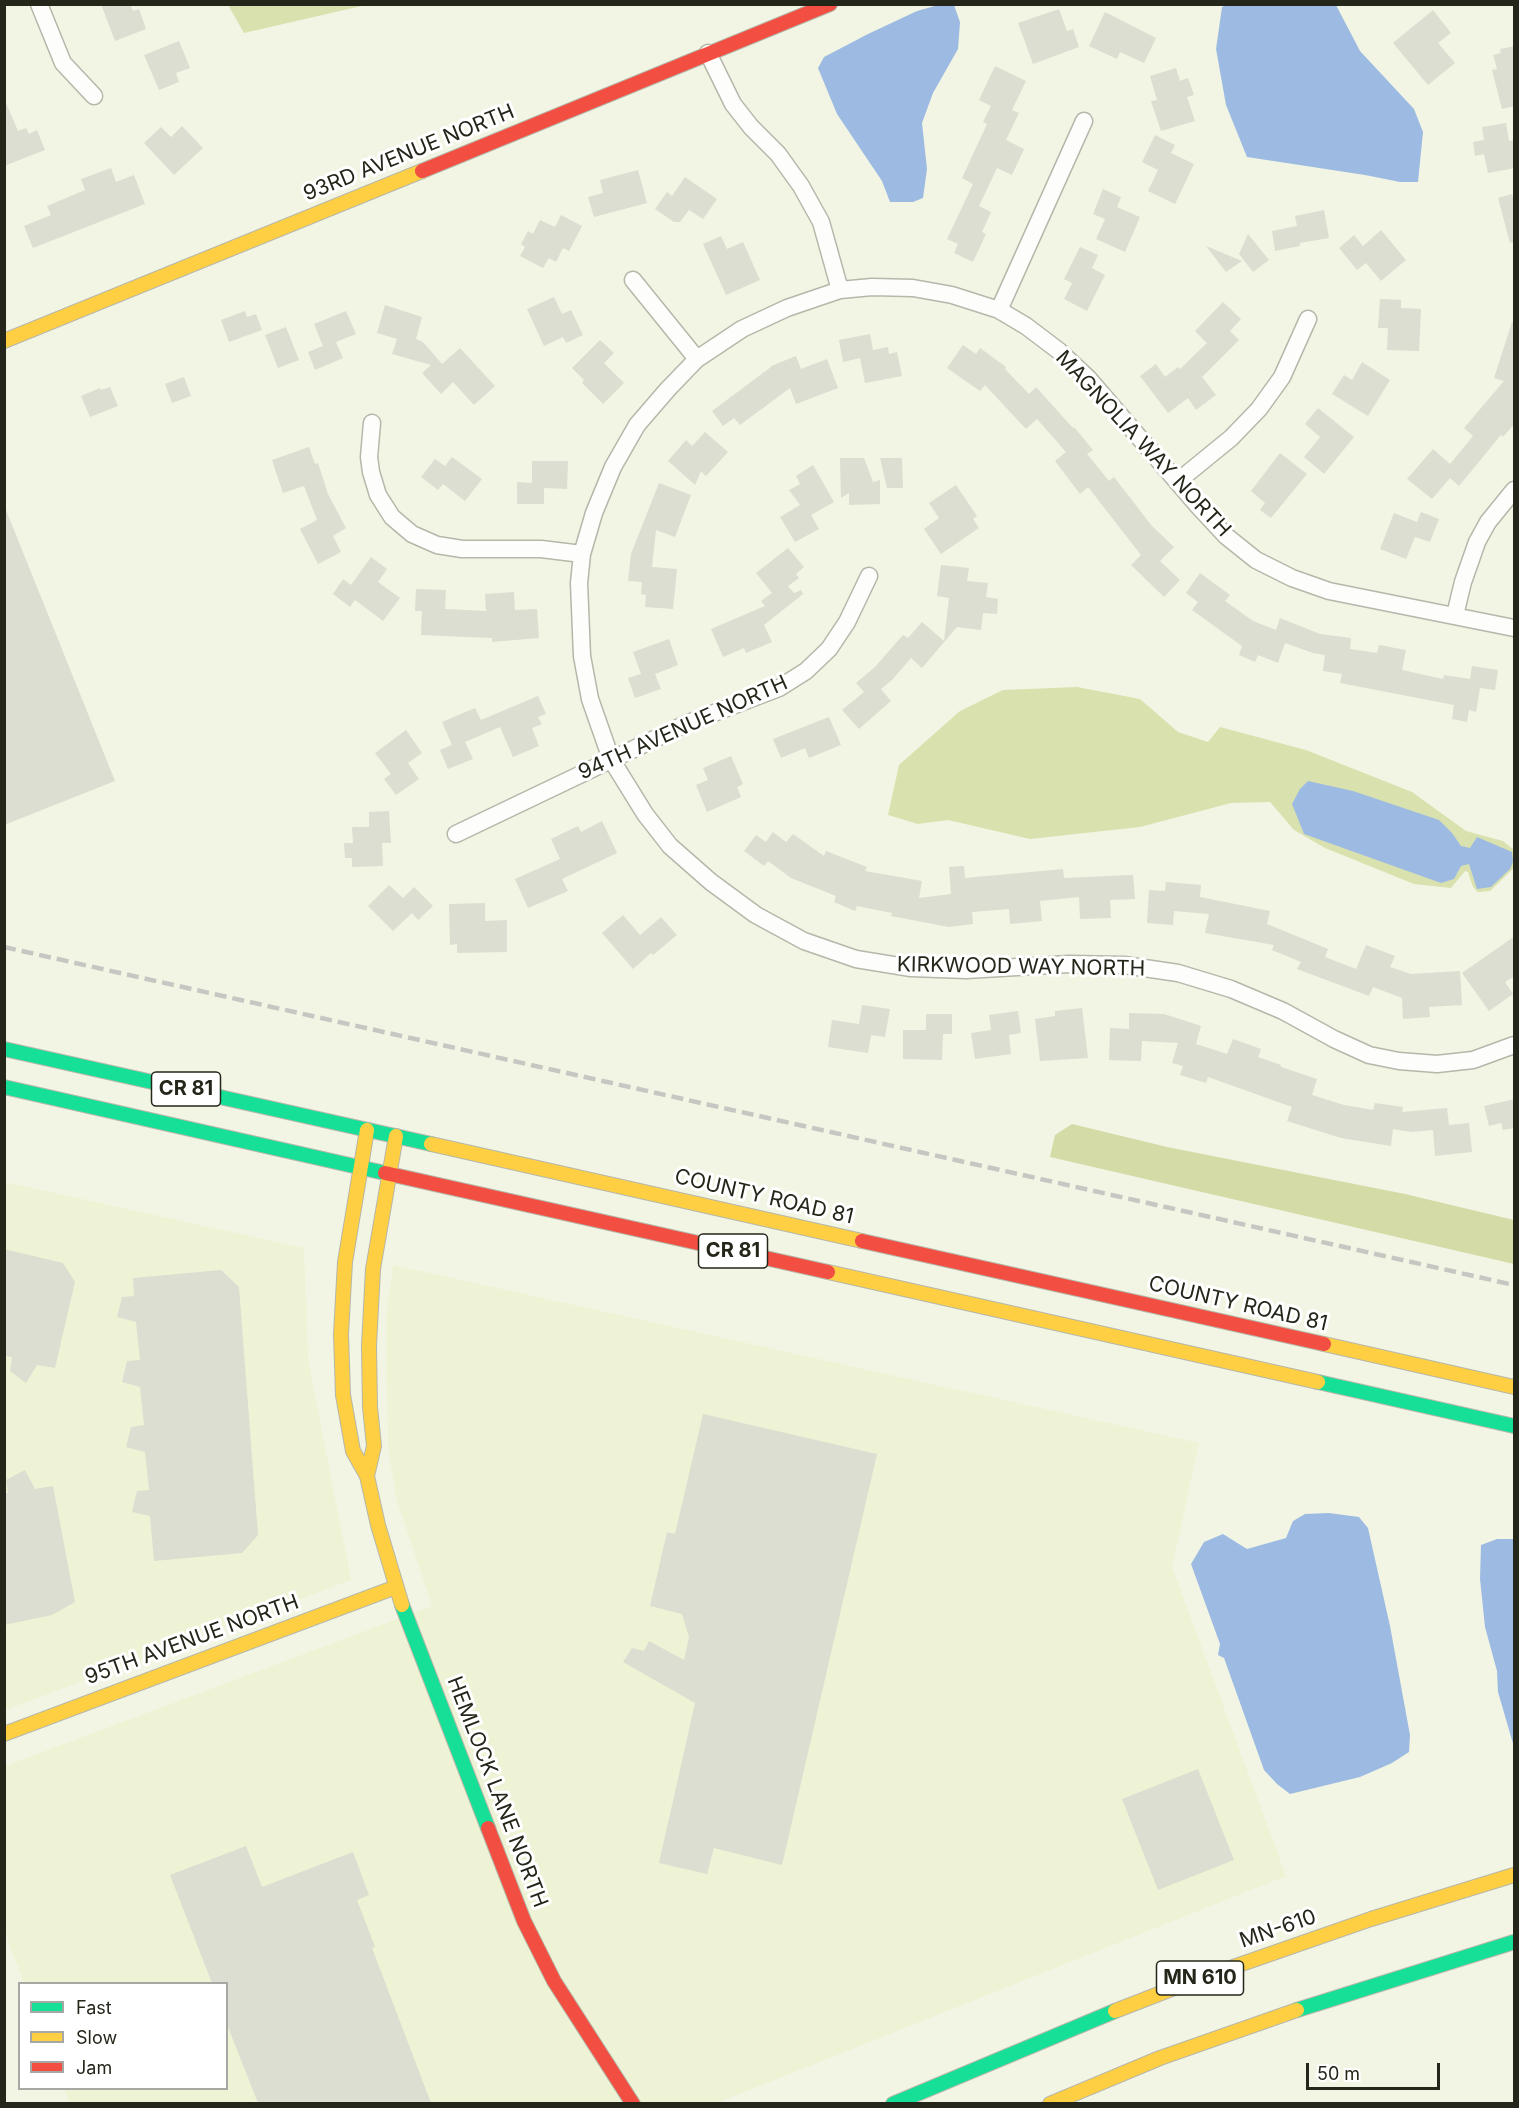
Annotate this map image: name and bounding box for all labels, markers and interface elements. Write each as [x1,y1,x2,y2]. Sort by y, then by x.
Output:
street label: 93RD AVENUE NORTH [300,99,518,207]
street label: MAGNOLIA WAY NORTH [1050,346,1236,542]
street label: 94TH AVENUE NORTH [574,670,792,786]
street label: KIRKWOOD WAY NORTH [897,952,1145,982]
road number: CR 81 [152,1072,220,1106]
street label: COUNTY ROAD 81 [672,1164,856,1230]
road number: CR 81 [698,1234,768,1268]
street label: COUNTY ROAD 81 [1146,1271,1330,1337]
street label: 95TH AVENUE NORTH [82,1590,302,1690]
street label: HEMLOCK LANE NORTH [441,1673,553,1911]
street label: MN-610 [1236,1904,1320,1954]
road number: MN 610 [1156,1961,1244,1995]
legend [18,1982,228,2090]
text: Fast [76,1997,112,2018]
text: Slow [76,2027,117,2048]
scale bar [1309,2051,1442,2089]
text: Jam [76,2057,112,2078]
text: 50 m [1317,2063,1360,2084]

